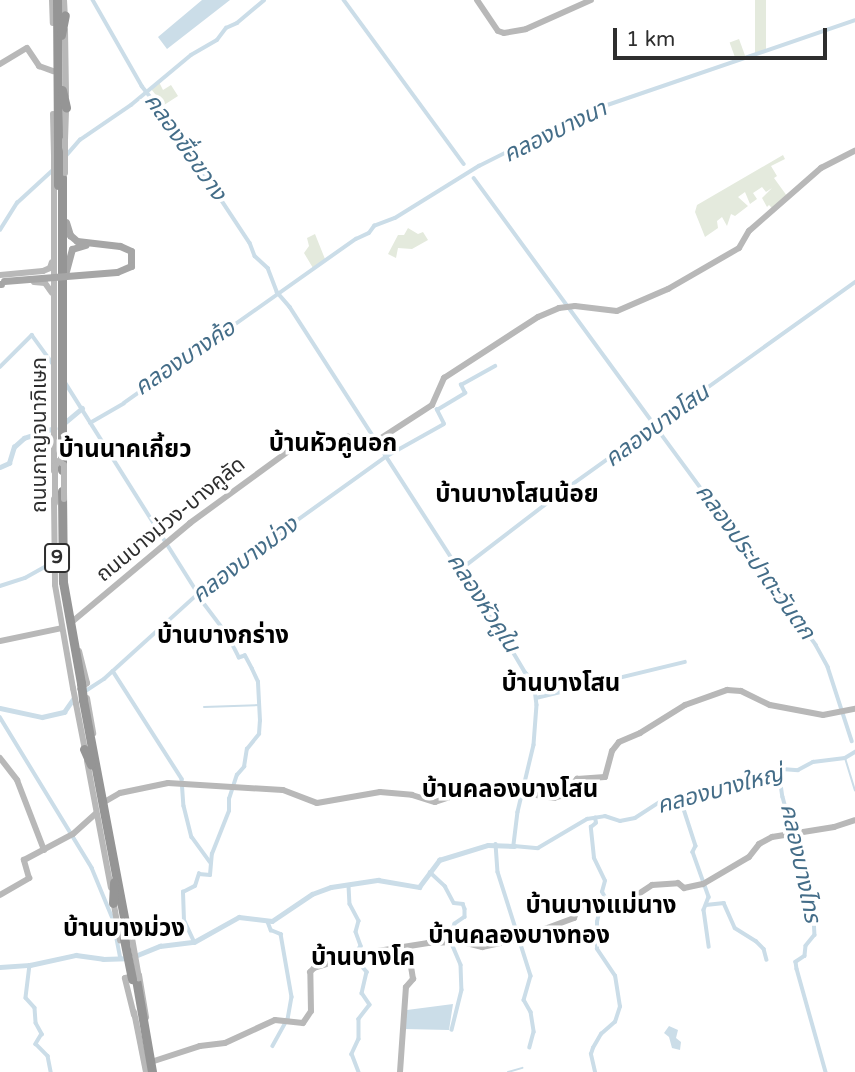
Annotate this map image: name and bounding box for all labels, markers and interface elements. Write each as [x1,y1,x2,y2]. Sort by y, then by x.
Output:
scale bar [617,14,830,58]
text: 1 km [626,27,675,52]
water label: คลองขื่อขวาง [138,88,232,206]
water label: คลองบางนา [499,95,611,169]
water label: คลองบางค้อ [129,314,241,402]
street label: ถนนกาญจนาภิเษก [27,357,53,513]
water label: คลองบางโสน [599,379,715,473]
district label: บ้านหัวคูนอก [269,430,397,458]
district label: บ้านนาคเกี้ยว [58,436,192,464]
street label: ถนนบางม่วง-บางคูลัด [91,452,251,588]
water label: คลองประปาตะวันตก [689,479,821,645]
district label: บ้านบางโสนน้อย [435,481,599,509]
water label: คลองบางม่วง [186,511,304,609]
road number: 9 [43,542,71,573]
water label: คลองหัวคูใน [441,548,525,658]
district label: บ้านบางกร่าง [157,622,289,650]
district label: บ้านบางโสน [502,670,620,698]
water label: คลองบางใหญ่ [654,760,786,820]
district label: บ้านคลองบางโสน [422,776,598,804]
water label: คลองบางไทร [774,801,826,925]
district label: บ้านบางแม่นาง [525,892,677,920]
district label: บ้านบางม่วง [63,915,185,943]
district label: บ้านคลองบางทอง [428,922,610,950]
district label: บ้านบางโค [311,944,415,972]

